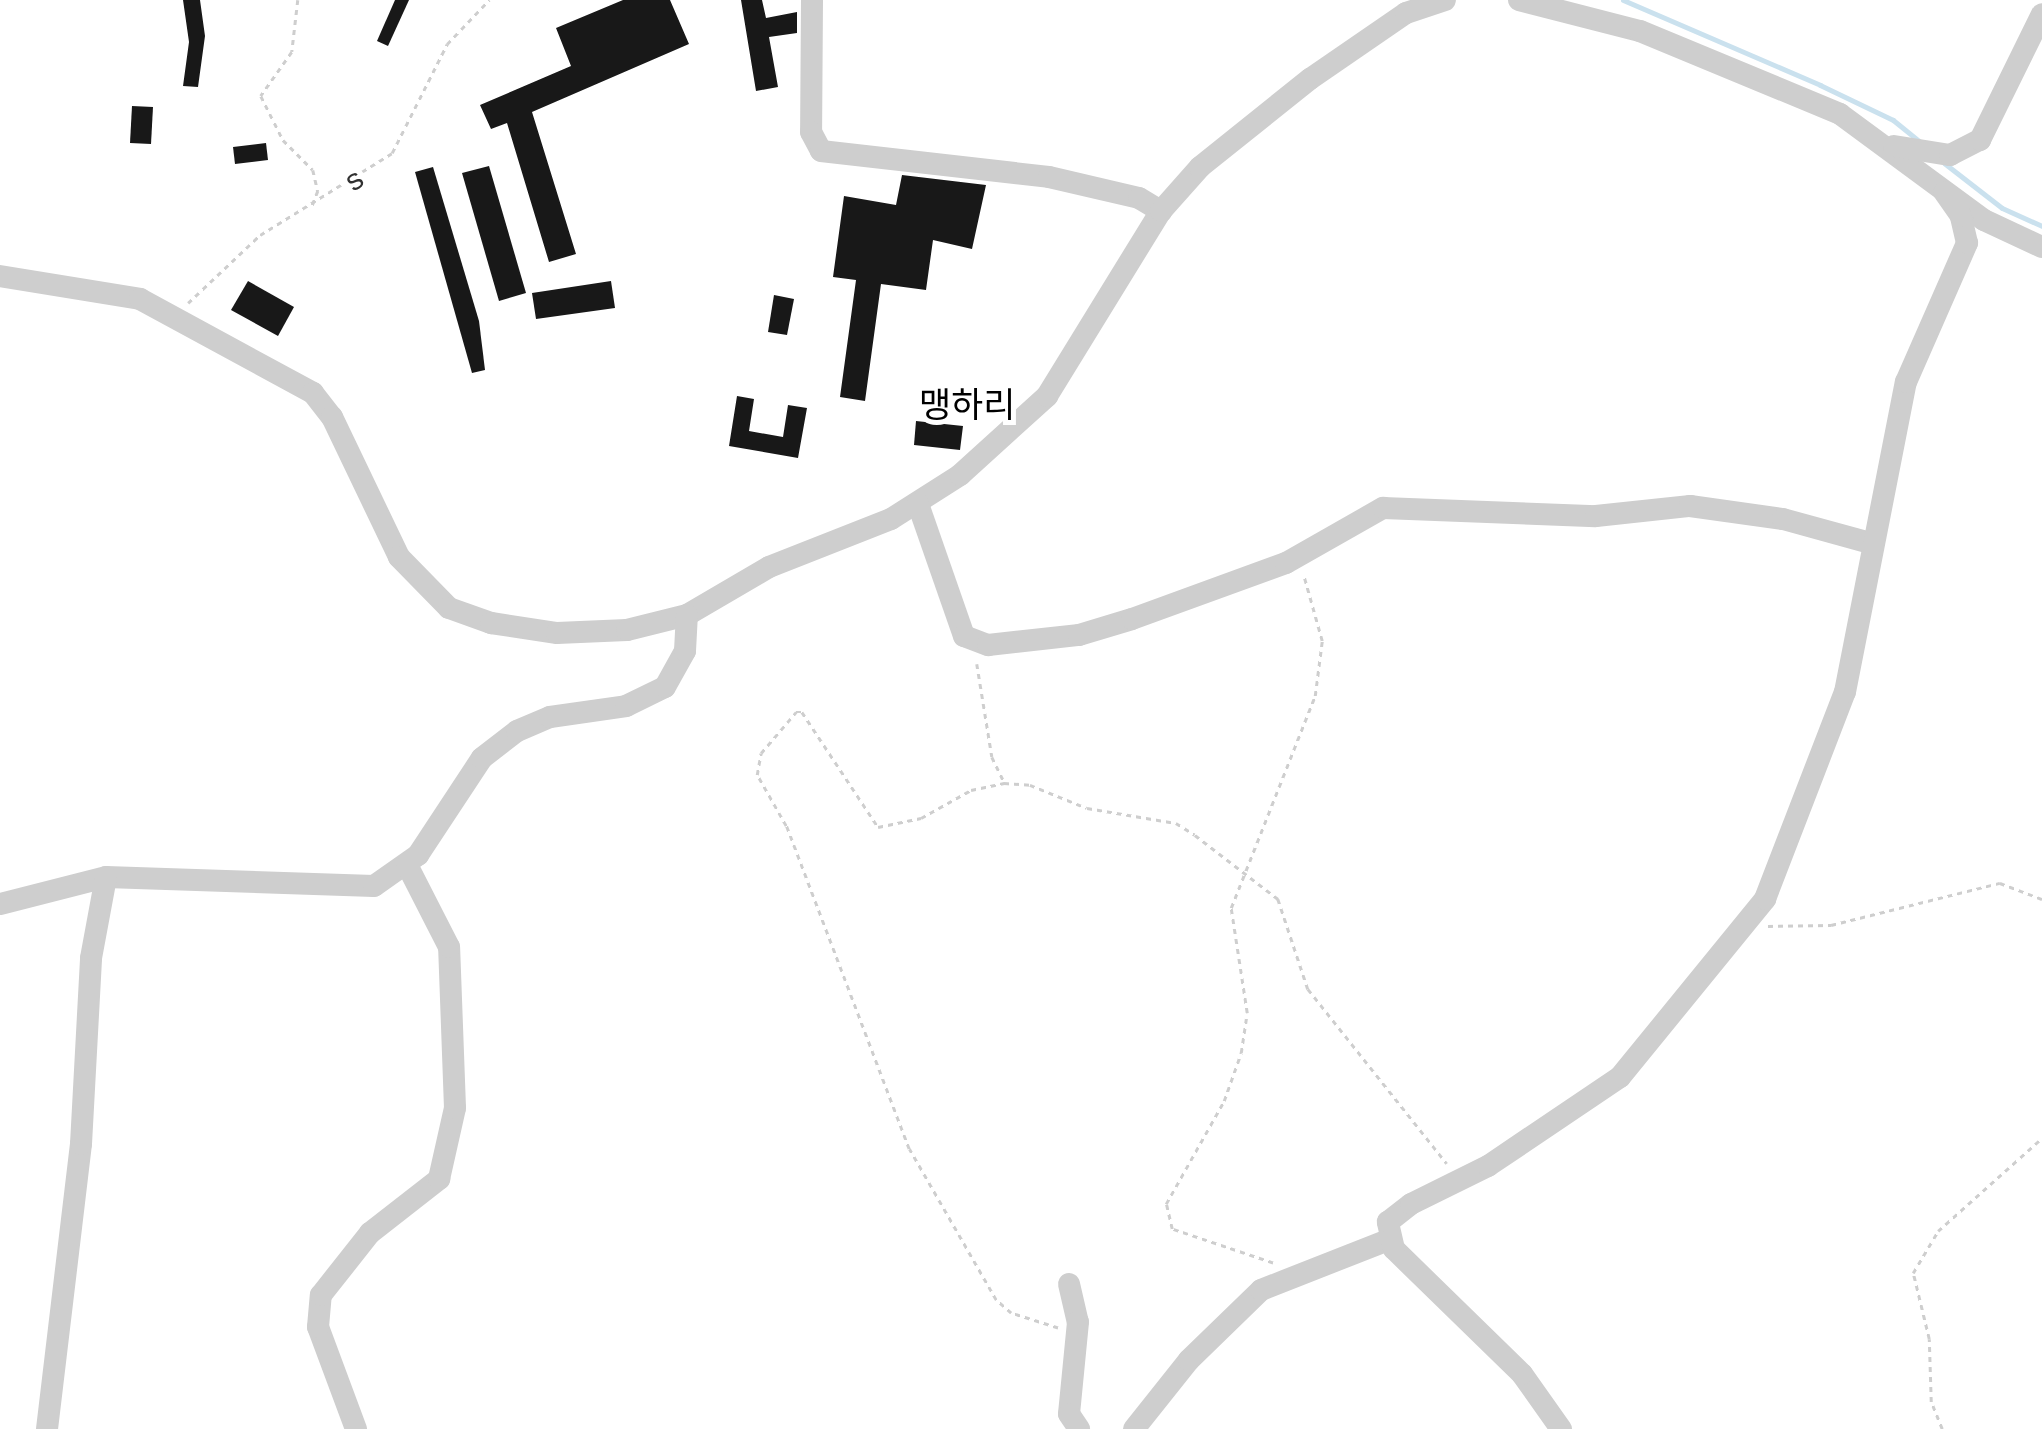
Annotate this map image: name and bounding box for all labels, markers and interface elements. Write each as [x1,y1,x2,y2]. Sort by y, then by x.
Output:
street label: s [338,161,370,199]
district label: 맹하리 [919,384,1015,426]

